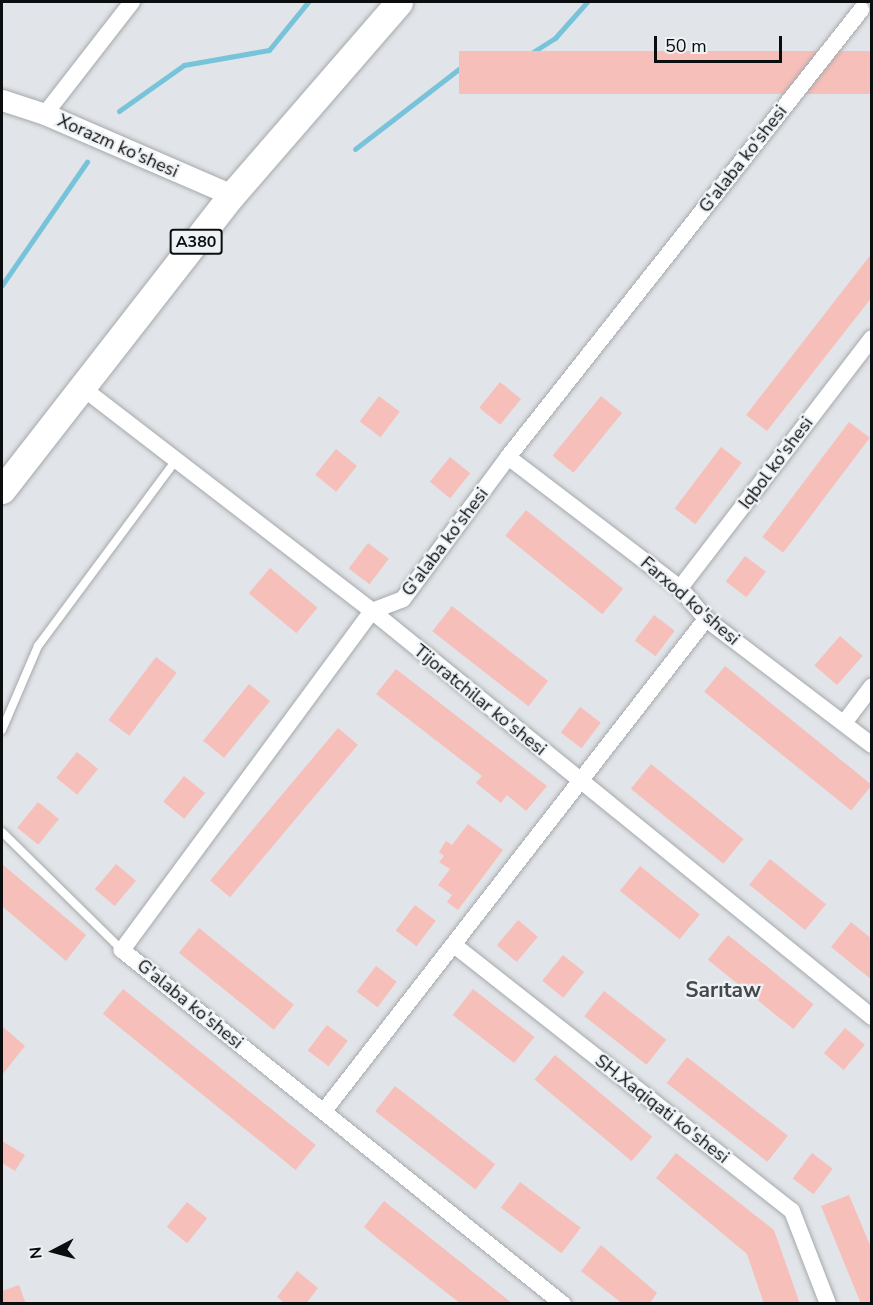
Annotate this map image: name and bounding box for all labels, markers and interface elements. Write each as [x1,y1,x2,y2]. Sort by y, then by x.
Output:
scale bar [657,24,784,62]
text: 50 m [665,34,707,58]
street label: G'alaba ko'shesi [694,101,792,217]
street label: Xorazm ko'shesi [54,110,182,182]
road number: A380 [169,229,223,255]
street label: Iqbol ko'shesi [734,413,818,513]
street label: G'alaba ko'shesi [397,484,493,600]
street label: Farxod ko'shesi [636,552,744,650]
street label: Tijoratchilar ko'shesi [409,640,551,760]
street label: G'alaba ko'shesi [133,955,247,1053]
district label: Sarıtaw [685,977,761,1003]
street label: SH.Xaqiqati ko'shesi [591,1050,733,1168]
north arrow [24,1221,84,1281]
text: N [25,1246,48,1260]

